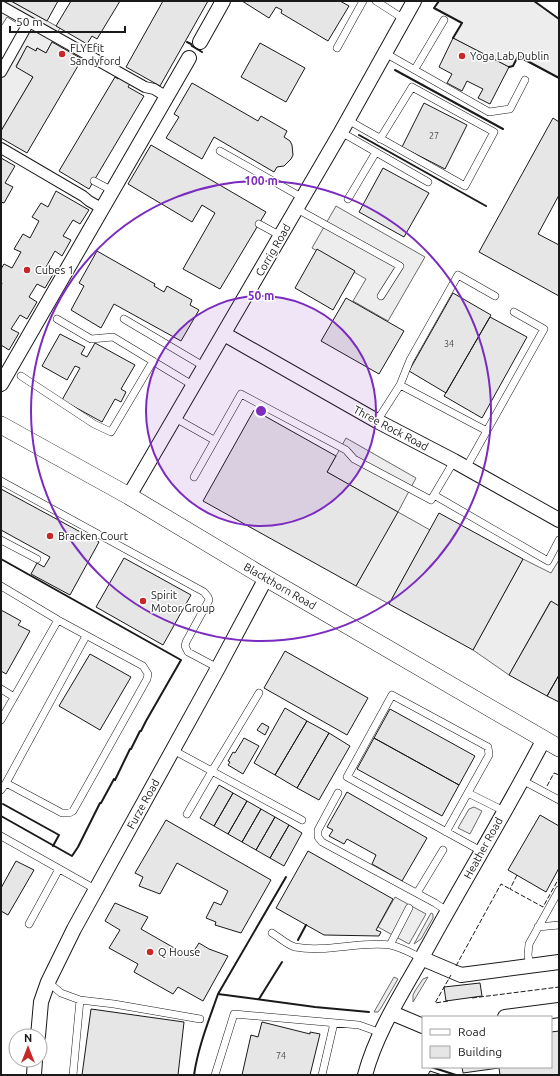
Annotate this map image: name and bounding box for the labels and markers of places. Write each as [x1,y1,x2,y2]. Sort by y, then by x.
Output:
place label: FLYEfit Sandyford [70,42,121,67]
marker: FLYEfit Sandyford [57,49,67,59]
place label: Yoga Lab Dublin [470,50,549,62]
marker: Yoga Lab Dublin [457,51,467,61]
place label: Cubes 1 [35,264,74,276]
marker: Cubes 1 [22,265,32,275]
centre of rings [254,404,268,418]
place label: Bracken Court [58,530,129,542]
marker: Bracken Court [45,531,55,541]
place label: Spirit Motor Group [151,589,215,614]
marker: Spirit Motor Group [138,596,148,606]
place label: Q House [158,946,200,958]
marker: Q House [145,947,155,957]

